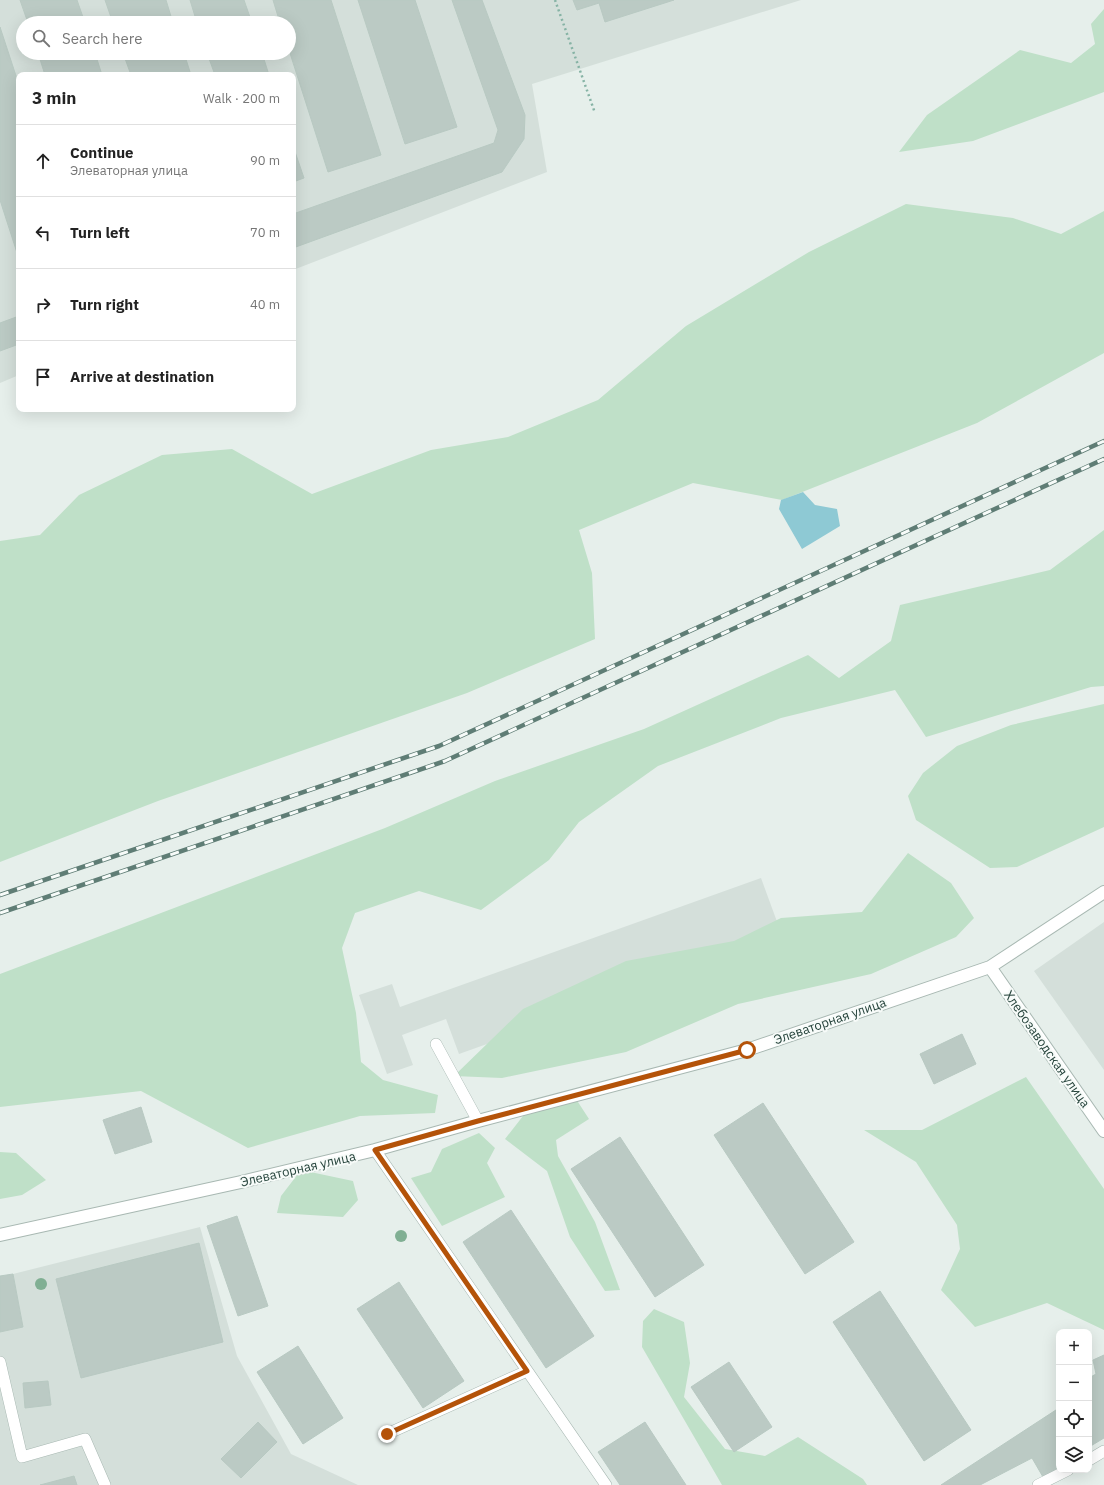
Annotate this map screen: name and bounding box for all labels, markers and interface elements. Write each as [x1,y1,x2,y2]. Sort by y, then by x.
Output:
search box [16,16,296,60]
icon: search [30,27,52,49]
text: Search here [62,29,142,48]
text: 3 min [32,87,76,109]
text: Walk · 200 m [203,90,280,107]
text: Continue [70,143,134,162]
icon: ahead [32,150,54,172]
text: 90 m [250,152,280,169]
text: Элеваторная улица [70,162,188,179]
icon: left [32,222,54,244]
text: Turn left [70,223,130,242]
text: 70 m [250,224,280,241]
icon: right [32,294,54,316]
text: Turn right [70,295,139,314]
text: 40 m [250,296,280,313]
icon: arrive [32,366,54,388]
text: Arrive at destination [70,367,214,386]
street label: Хлебозаводская улица [1000,987,1094,1111]
street label: Элеваторная улица [772,994,889,1048]
route start [738,1041,756,1059]
street label: Элеваторная улица [239,1147,357,1191]
map controls [1056,1329,1092,1473]
button: + [1056,1329,1092,1365]
button: − [1056,1365,1092,1401]
button: locate [1056,1401,1092,1437]
route end [378,1425,396,1443]
button: layers [1056,1437,1092,1473]

